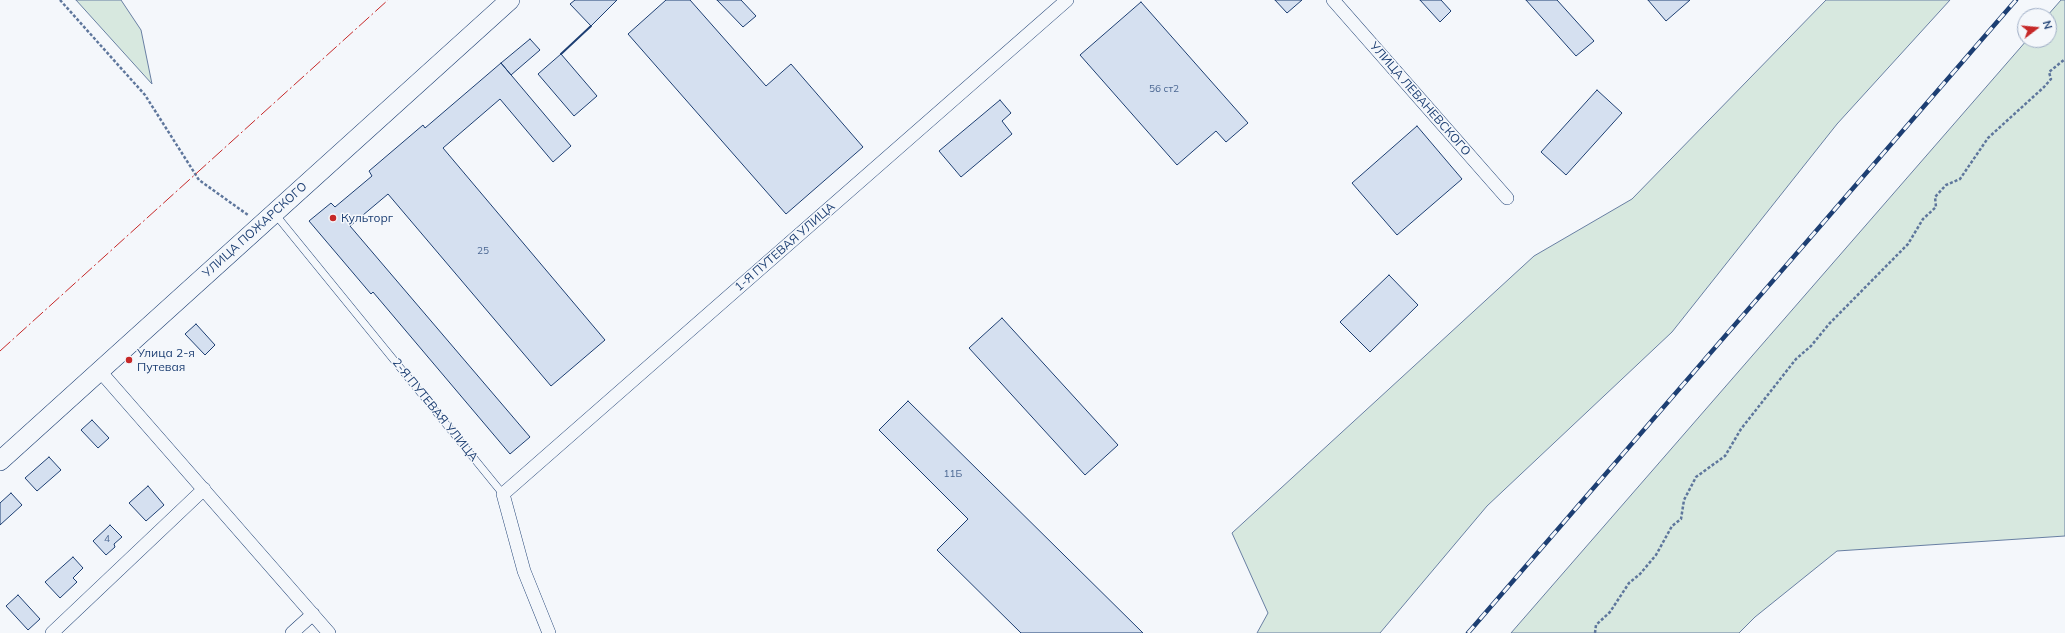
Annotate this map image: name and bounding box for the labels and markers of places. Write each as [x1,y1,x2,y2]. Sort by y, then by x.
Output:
place label: Культорг [341,211,393,225]
marker: Культорг [328,213,338,223]
place label: Улица 2-я Путевая [137,346,195,374]
marker: Улица 2-я Путевая [124,355,134,365]

